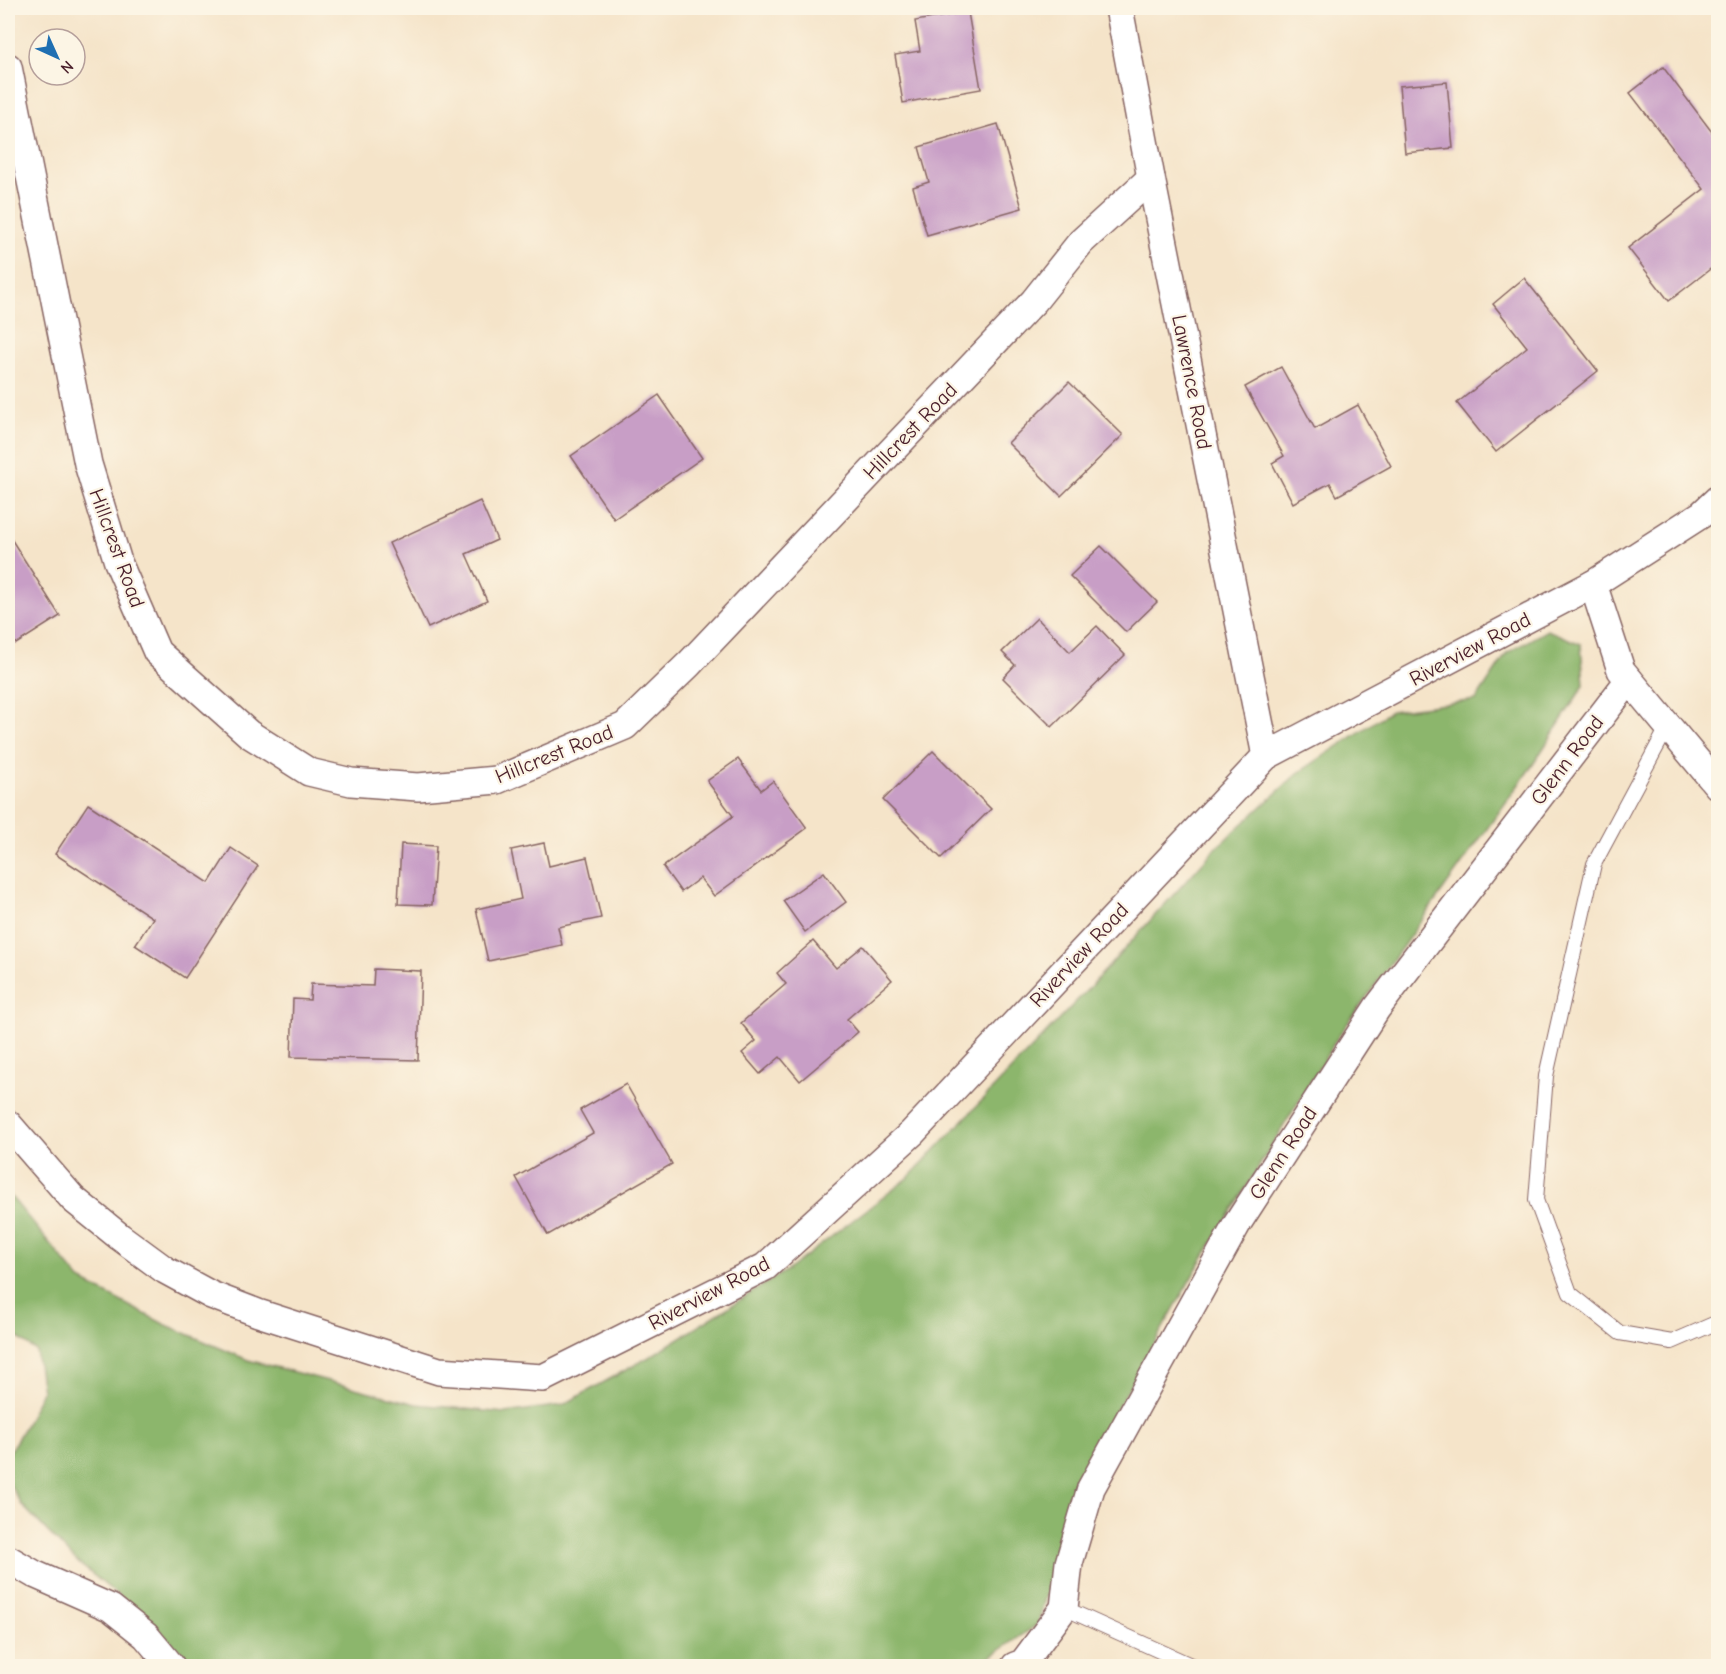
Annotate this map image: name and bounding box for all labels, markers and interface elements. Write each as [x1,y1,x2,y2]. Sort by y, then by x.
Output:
north arrow [27,27,87,87]
text: N [57,57,77,77]
street label: Lawrence Road [1167,313,1217,451]
street label: Hillcrest Road [858,378,962,484]
street label: Hillcrest Road [84,485,150,611]
street label: Riverview Road [1405,607,1535,691]
street label: Glenn Road [1526,711,1608,809]
street label: Hillcrest Road [492,719,616,789]
street label: Riverview Road [1025,898,1133,1012]
street label: Glenn Road [1244,1102,1322,1204]
street label: Riverview Road [644,1251,774,1335]

